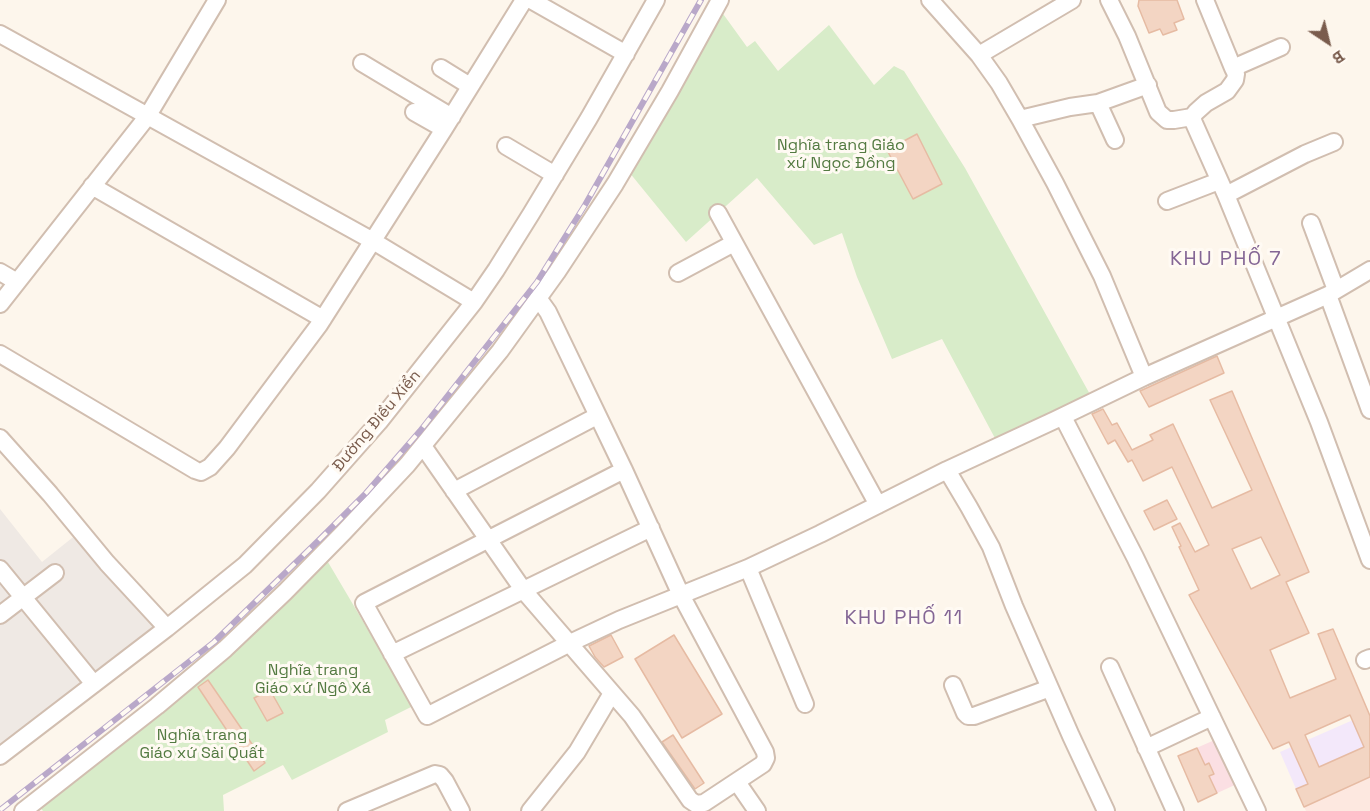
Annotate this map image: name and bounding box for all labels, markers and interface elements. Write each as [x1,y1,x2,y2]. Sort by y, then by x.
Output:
north arrow [1298,12,1358,72]
text: B [1328,46,1349,69]
park label: Nghĩa trang Giáo xứ Ngọc Đồng [777,136,905,174]
district label: KHU PHỐ 7 [1170,248,1282,272]
street label: Đường Điều Xiển [329,366,425,476]
district label: KHU PHỐ 11 [844,607,964,631]
park label: Nghĩa trang Giáo xứ Ngô Xá [255,661,371,699]
park label: Nghĩa trang Giáo xứ Sài Quất [139,726,265,764]

